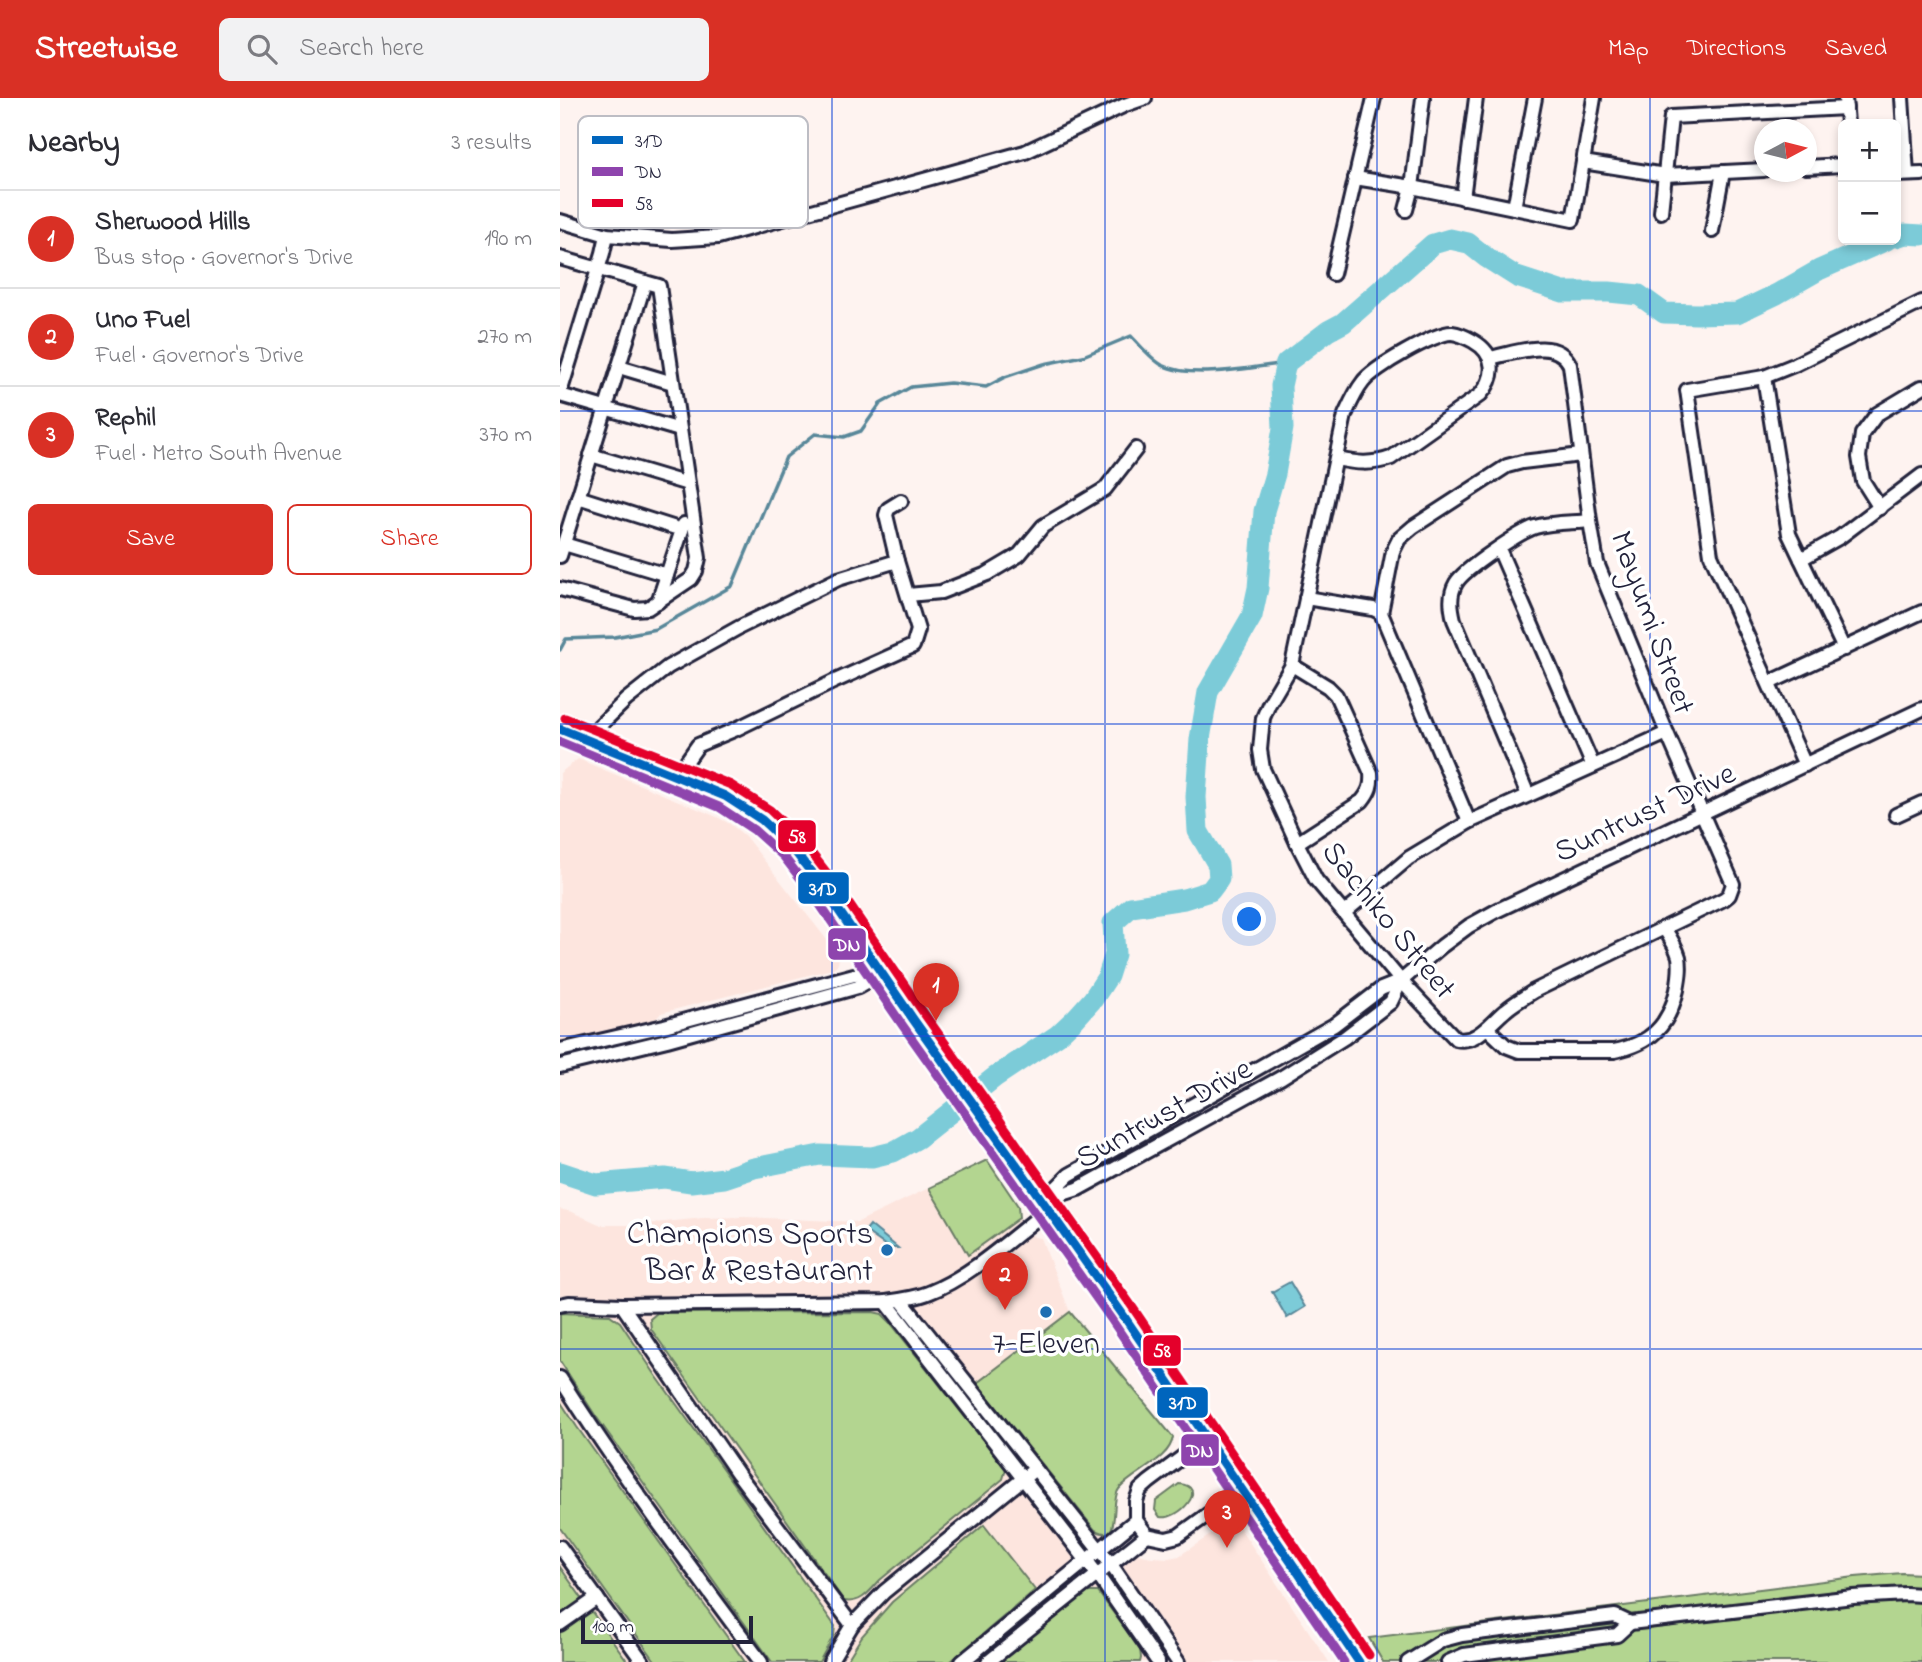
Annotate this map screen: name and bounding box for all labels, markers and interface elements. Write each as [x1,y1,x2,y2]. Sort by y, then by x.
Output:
search box [219,18,709,81]
text: Streetwise [35,25,177,73]
icon: search [243,30,281,68]
text: Search here [299,30,424,68]
text: Map [1608,32,1649,67]
text: Directions [1687,32,1786,67]
text: Saved [1824,32,1887,67]
legend [578,116,808,228]
north arrow [1754,119,1817,182]
map controls [1838,119,1901,245]
button: + [1838,119,1901,182]
text: Nearby [28,122,120,166]
text: 3 results [451,127,532,160]
text: 31D [635,129,663,156]
text: DN [634,160,662,187]
button: − [1838,182,1901,245]
text: 58 [635,192,653,219]
text: Sherwood Hills [95,204,250,242]
text: 1 [47,223,55,256]
text: 190 m [484,223,532,256]
text: Bus stop · Governor's Drive [95,242,353,275]
text: Uno Fuel [95,302,190,340]
text: 2 [45,321,57,354]
text: 270 m [478,321,532,354]
text: Fuel · Governor's Drive [95,340,304,373]
text: Rephil [95,400,156,438]
text: 3 [46,419,56,452]
text: 370 m [479,419,532,452]
text: Fuel · Metro South Avenue [95,438,342,471]
button: Save [28,504,273,575]
button: Share [287,504,532,575]
street label: Mayumi Street [1596,525,1706,722]
street label: Suntrust Drive [1547,751,1744,877]
line badge: 58 [777,819,817,853]
text: 58 [788,825,806,852]
street label: Sachiko Street [1309,832,1466,1011]
line badge: 31D [797,871,850,905]
text: 31D [808,877,837,904]
your location [1232,902,1266,936]
line badge: DN [827,927,867,961]
text: DN [833,933,861,960]
pin: 1 [913,963,959,1021]
street label: Suntrust Drive [1068,1047,1262,1183]
place label: Champions Sports Bar & Restaurant [627,1212,873,1296]
marker: Champions Sports Bar & Restaurant [879,1242,895,1258]
pin: 2 [982,1252,1028,1310]
marker: 7-Eleven [1038,1304,1054,1320]
place label: 7-Eleven [992,1322,1100,1369]
line badge: 58 [1142,1334,1182,1367]
text: 58 [1153,1339,1171,1366]
line badge: 31D [1156,1386,1209,1419]
text: 31D [1168,1391,1197,1418]
line badge: DN [1180,1433,1220,1467]
text: DN [1186,1439,1214,1466]
pin: 3 [1204,1490,1250,1548]
scale bar [581,1613,752,1645]
text: 100 m [592,1614,634,1641]

